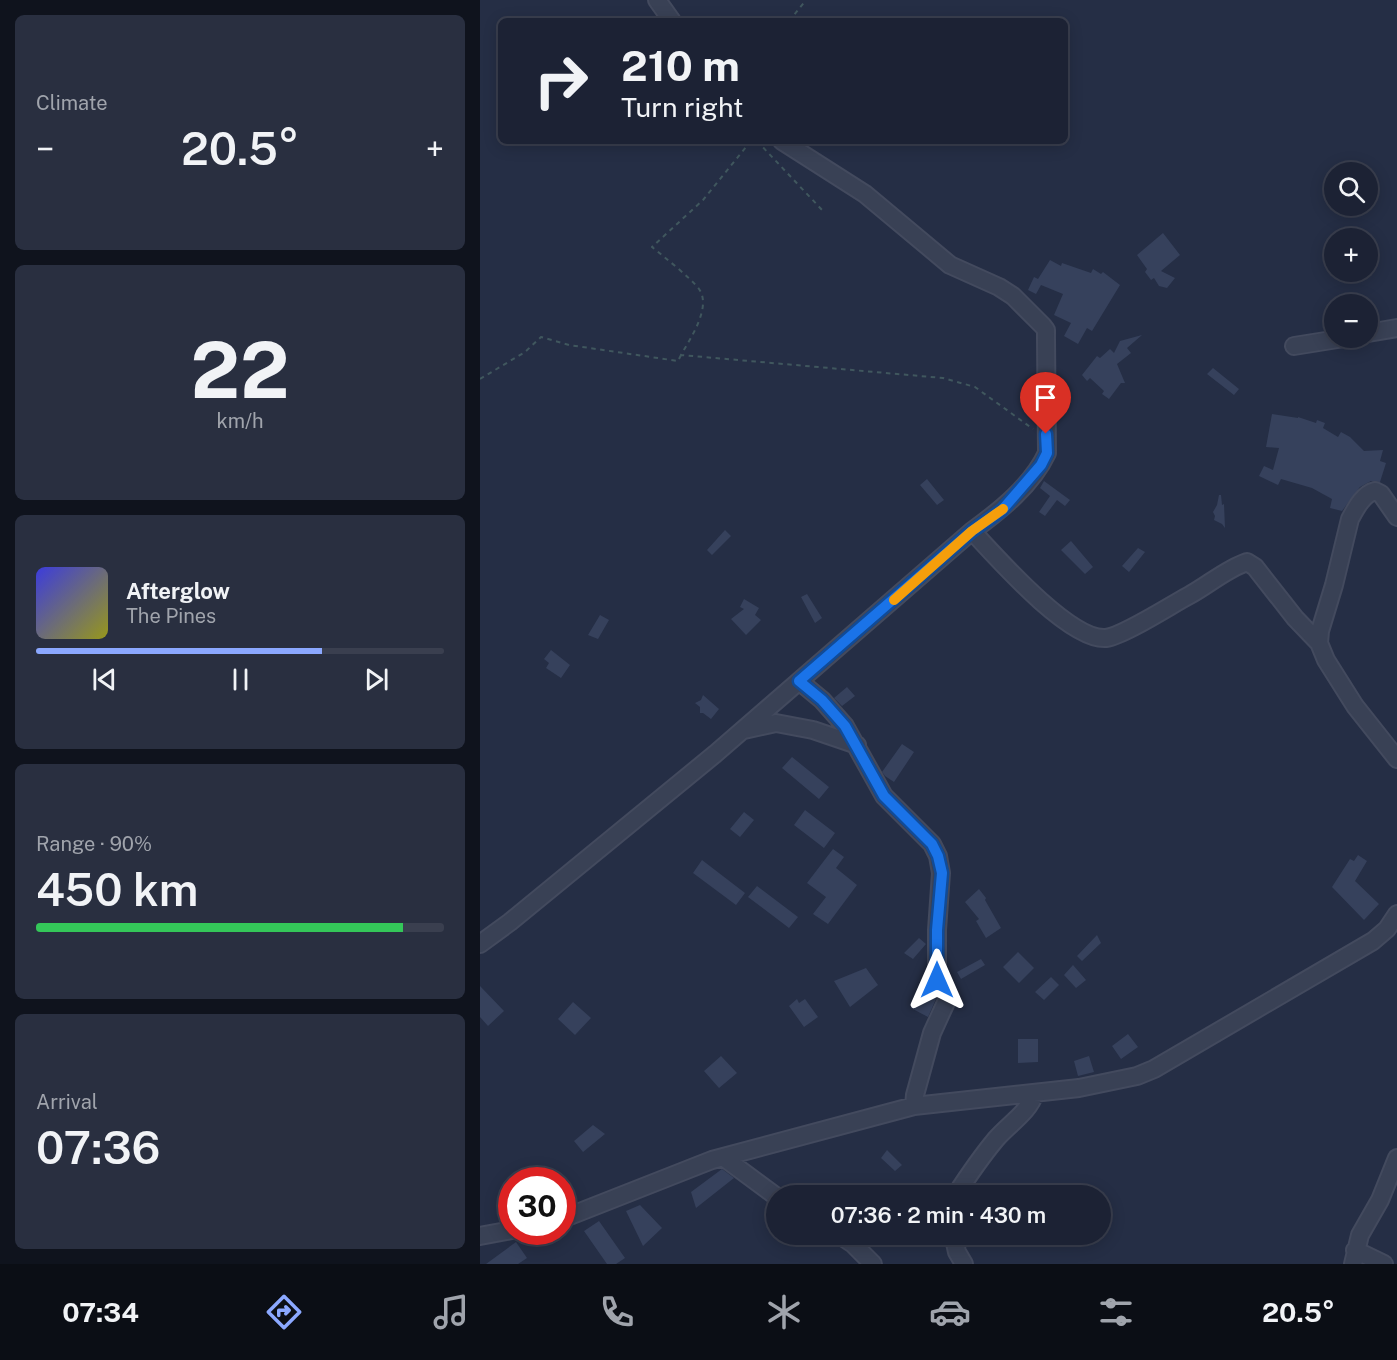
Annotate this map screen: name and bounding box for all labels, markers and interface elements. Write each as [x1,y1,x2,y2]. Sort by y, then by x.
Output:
text: 210 m [621,41,740,90]
icon: right [522,42,600,120]
text: Climate [36,91,108,115]
text: Turn right [621,91,744,123]
text: 20.5° [181,122,299,175]
text: − [36,130,54,168]
text: + [426,130,444,168]
map controls [1324,162,1378,348]
button: search [1324,162,1378,216]
button: + [1324,228,1378,282]
button: − [1324,294,1378,348]
text: 22 [190,324,290,416]
pin [1020,372,1071,434]
icon: arrive [1029,381,1062,414]
text: km/h [216,409,264,433]
text: Afterglow [126,578,230,604]
text: The Pines [126,604,216,628]
icon: previous [88,663,121,696]
icon: pause [224,663,257,696]
icon: next [360,663,393,696]
text: Range · 90% [36,832,152,856]
text: 450 km [36,863,198,916]
position arrow [905,948,969,1012]
text: Arrival [36,1090,98,1114]
text: 07:36 [36,1121,160,1174]
speed limit sign: 30 [498,1167,576,1245]
text: 07:36 · 2 min · 430 m [831,1202,1046,1228]
icon: directions [263,1291,305,1333]
icon: music [430,1291,472,1333]
icon: phone [596,1291,638,1333]
icon: climate [763,1291,805,1333]
icon: car [929,1291,971,1333]
icon: filters [1095,1291,1137,1333]
text: 07:34 [62,1296,139,1328]
text: 20.5° [1262,1296,1335,1328]

